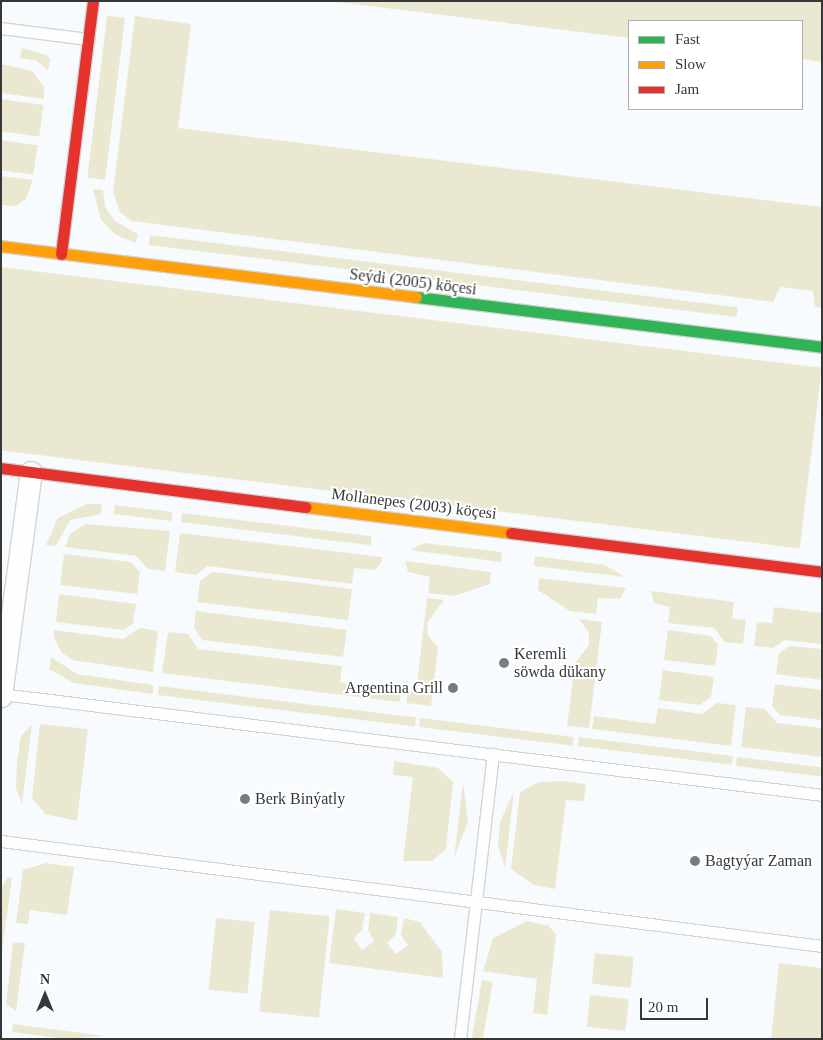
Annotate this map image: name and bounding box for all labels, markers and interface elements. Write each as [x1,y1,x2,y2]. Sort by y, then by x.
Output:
legend [628,20,803,110]
text: Fast [675,31,700,47]
text: Slow [675,56,706,72]
text: Jam [675,81,699,97]
street label: Seýdi (2005) köçesi [348,265,478,299]
street label: Mollanepes (2003) köçesi [330,484,498,524]
place label: Keremli söwda dükany [514,644,606,682]
marker: Keremli söwda dükany [498,657,510,669]
place label: Argentina Grill [345,678,443,698]
marker: Argentina Grill [447,682,459,694]
place label: Berk Binýatly [255,789,345,809]
marker: Berk Binýatly [239,793,251,805]
place label: Bagtyýar Zaman [705,851,812,871]
marker: Bagtyýar Zaman [689,855,701,867]
north arrow [20,970,70,1020]
text: N [40,972,50,987]
scale bar [643,988,710,1020]
text: 20 m [648,999,678,1015]

